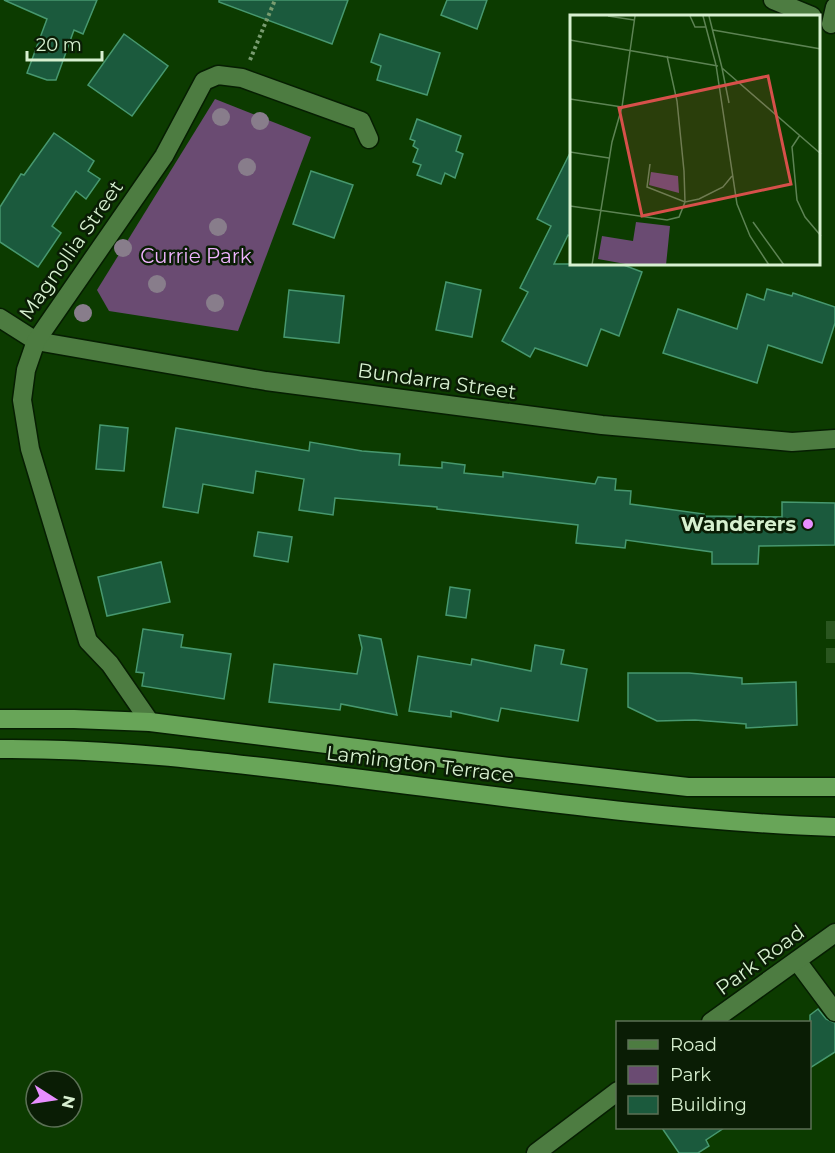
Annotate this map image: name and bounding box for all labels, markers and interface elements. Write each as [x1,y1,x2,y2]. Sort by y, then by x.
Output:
inset map [570,15,820,266]
scale bar [27,24,102,62]
text: 20 m [36,34,82,56]
street label: Magnollia Street [14,176,128,324]
park label: Currie Park [140,244,252,268]
street label: Bundarra Street [356,358,518,404]
place label: Wanderers [681,512,796,536]
marker: Wanderers [801,517,815,531]
street label: Lamington Terrace [325,741,515,787]
street label: Park Road [711,920,809,1000]
legend [616,1021,811,1129]
text: Road [670,1034,717,1056]
text: Park [670,1064,711,1086]
north arrow [24,1069,84,1129]
text: N [58,1094,79,1110]
text: Building [670,1094,747,1116]

